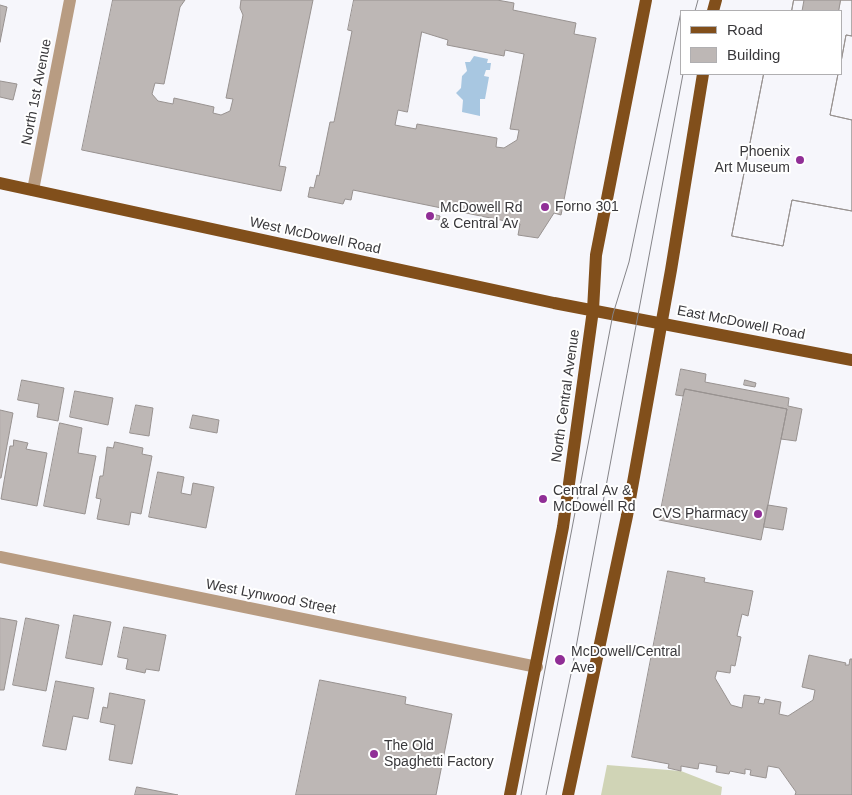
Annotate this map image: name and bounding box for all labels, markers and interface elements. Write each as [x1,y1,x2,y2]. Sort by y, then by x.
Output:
legend [680,10,842,75]
text: Road [727,21,763,38]
street label: North 1st Avenue [18,37,56,147]
text: Building [727,46,780,63]
place label: Phoenix Art Museum [715,144,790,176]
marker: Phoenix Art Museum [794,154,806,166]
place label: Forno 301 [555,199,619,215]
place label: McDowell Rd & Central Av [440,200,522,232]
marker: Forno 301 [539,201,551,213]
marker: McDowell Rd & Central Av [424,210,436,222]
street label: West McDowell Road [248,214,382,258]
street label: East McDowell Road [676,302,806,344]
street label: North Central Avenue [548,328,584,464]
place label: Central Av & McDowell Rd [553,483,635,516]
marker: Central Av & McDowell Rd [537,493,549,505]
place label: CVS Pharmacy [652,506,748,522]
marker: CVS Pharmacy [752,508,764,520]
street label: West Lynwood Street [204,576,338,618]
place label: McDowell/Central Ave [571,644,681,676]
marker: McDowell/Central Ave [553,653,567,667]
place label: The Old Spaghetti Factory [384,738,494,770]
marker: The Old Spaghetti Factory [368,748,380,760]

